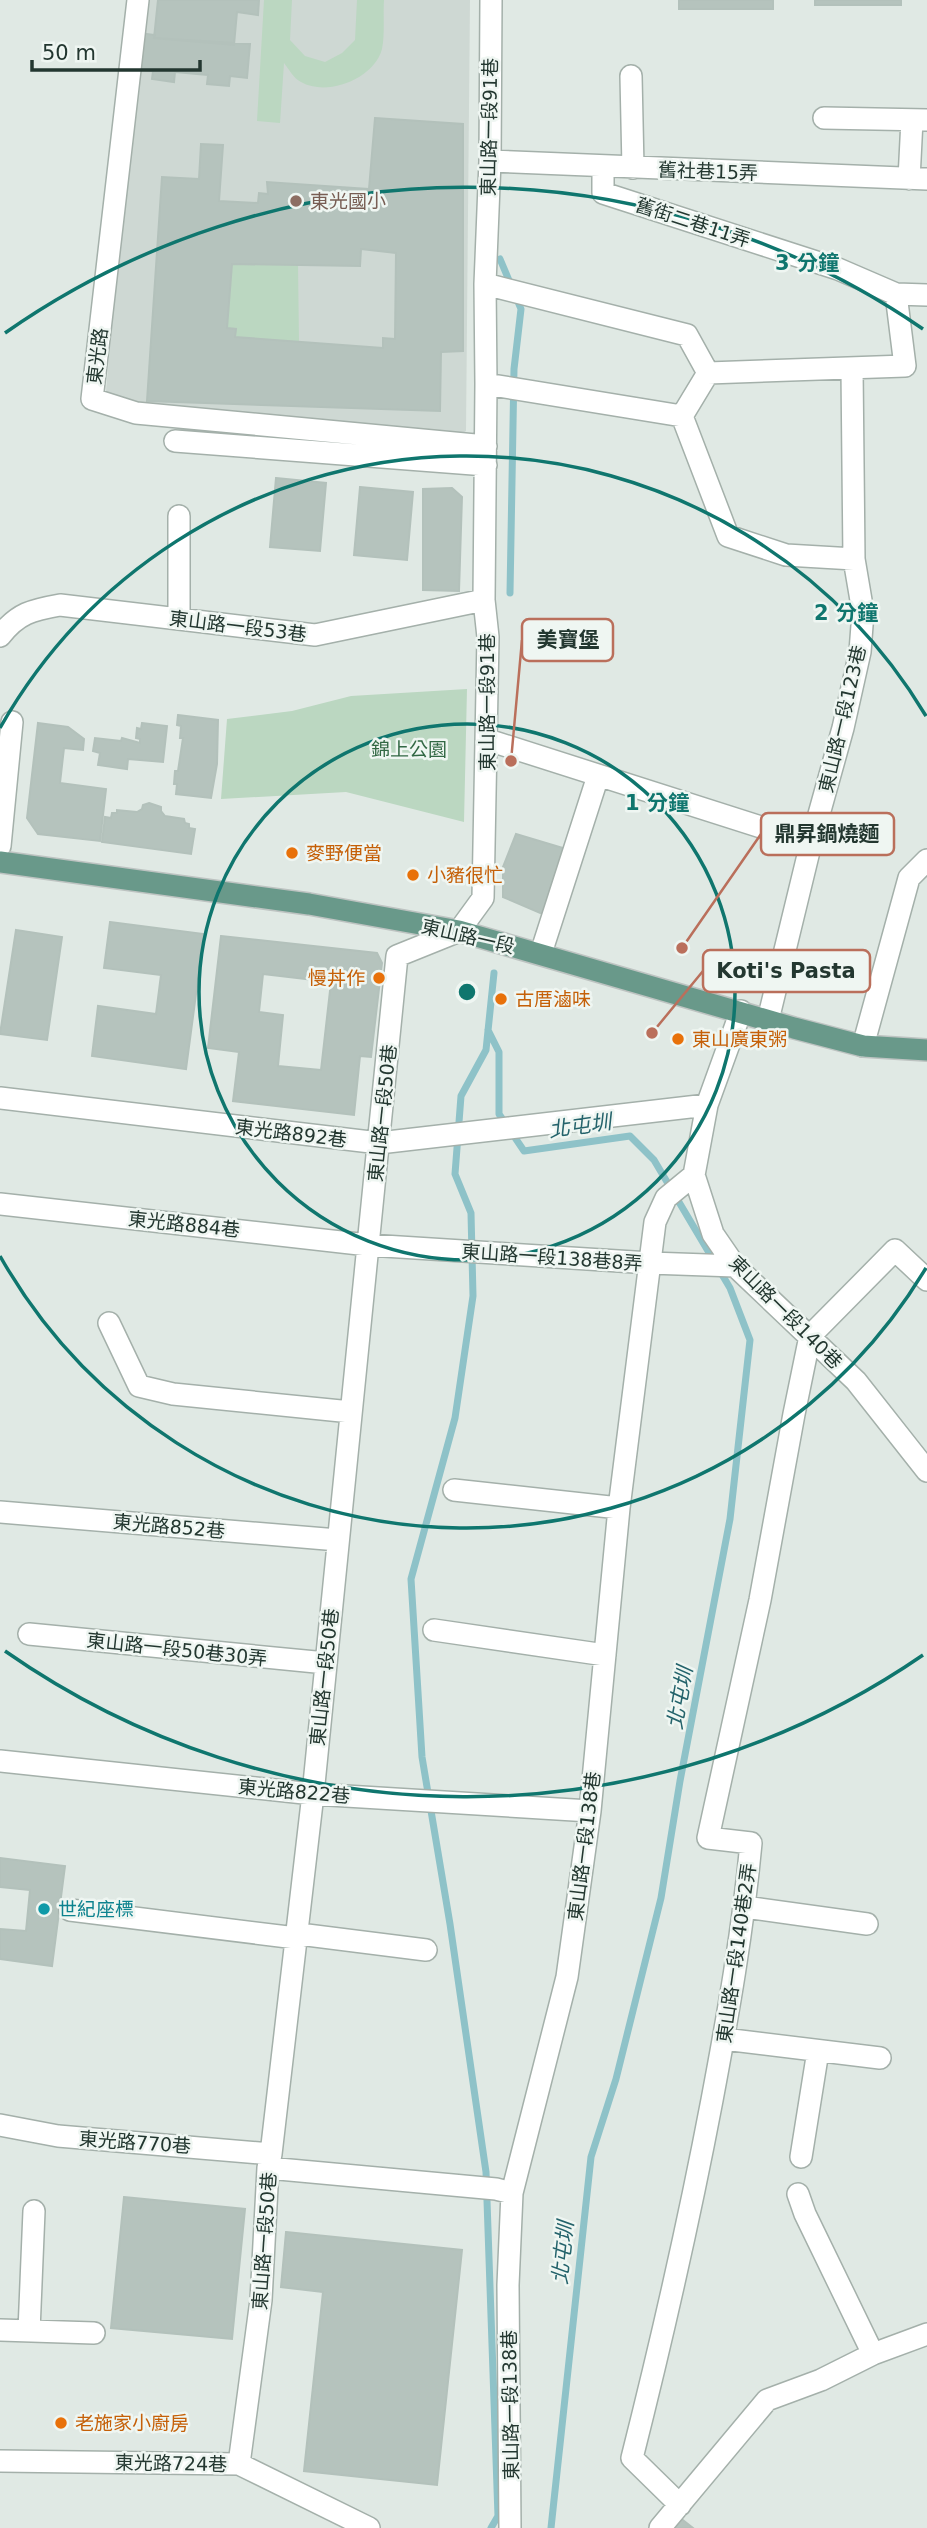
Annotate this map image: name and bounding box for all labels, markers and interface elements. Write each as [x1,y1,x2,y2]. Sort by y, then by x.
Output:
scale bar [32,28,200,72]
text: 50 m [42,41,96,65]
street label: 東山路一段91巷 [477,58,501,196]
street label: 舊社巷15弄 [658,158,758,184]
place label: 東光國小 [310,190,386,212]
marker: 東光國小 [288,193,304,209]
street label: 舊街二巷11弄 [633,193,753,251]
text: 3 分鐘 [775,251,839,275]
street label: 東光路 [83,326,111,386]
text: 2 分鐘 [814,601,878,625]
street label: 東山路一段53巷 [168,607,308,645]
callout: 美寶堡 [522,619,613,661]
text: 美寶堡 [537,628,600,652]
street label: 東山路一段91巷 [476,633,498,771]
street label: 東山路一段123巷 [814,643,870,795]
park label: 錦上公園 [371,738,447,760]
text: 1 分鐘 [625,791,689,815]
callout: 鼎昇鍋燒麵 [761,813,894,855]
text: 鼎昇鍋燒麵 [775,822,880,846]
place label: 麥野便當 [306,842,382,864]
marker: 麥野便當 [284,845,300,861]
place label: 小豬很忙 [427,864,503,886]
marker: 小豬很忙 [405,867,421,883]
street label: 東山路一段 [419,915,517,957]
callout: Koti's Pasta [703,950,870,992]
text: Koti's Pasta [716,959,856,983]
place label: 慢丼作 [308,967,365,989]
marker: 慢丼作 [371,970,387,986]
centre of rings [455,980,479,1004]
place label: 古厝滷味 [515,988,591,1010]
marker: 古厝滷味 [493,991,509,1007]
place label: 東山廣東粥 [692,1028,787,1050]
marker: 東山廣東粥 [670,1031,686,1047]
street label: 東山路一段50巷 [364,1043,400,1183]
water label: 北屯圳 [547,1109,616,1142]
street label: 東光路892巷 [234,1115,348,1151]
street label: 東光路884巷 [127,1207,241,1241]
street label: 東山路一段138巷8弄 [461,1240,643,1274]
street label: 東山路一段140巷 [725,1251,847,1373]
street label: 東光路852巷 [112,1510,226,1542]
street label: 東山路一段50巷 [306,1607,342,1747]
street label: 東山路一段50巷30弄 [86,1629,268,1669]
water label: 北屯圳 [663,1662,698,1731]
street label: 東山路一段138巷 [564,1770,604,1922]
street label: 東光路822巷 [237,1775,351,1807]
street label: 東山路一段140巷2弄 [712,1862,760,2044]
place label: 世紀座標 [58,1898,134,1920]
marker: 世紀座標 [36,1901,52,1917]
street label: 東光路770巷 [78,2127,192,2157]
street label: 東山路一段50巷 [248,2171,280,2311]
water label: 北屯圳 [548,2217,579,2286]
street label: 東山路一段138巷 [498,2330,522,2480]
place label: 老施家小廚房 [75,2412,189,2434]
marker: 老施家小廚房 [53,2415,69,2431]
street label: 東光路724巷 [115,2451,227,2475]

